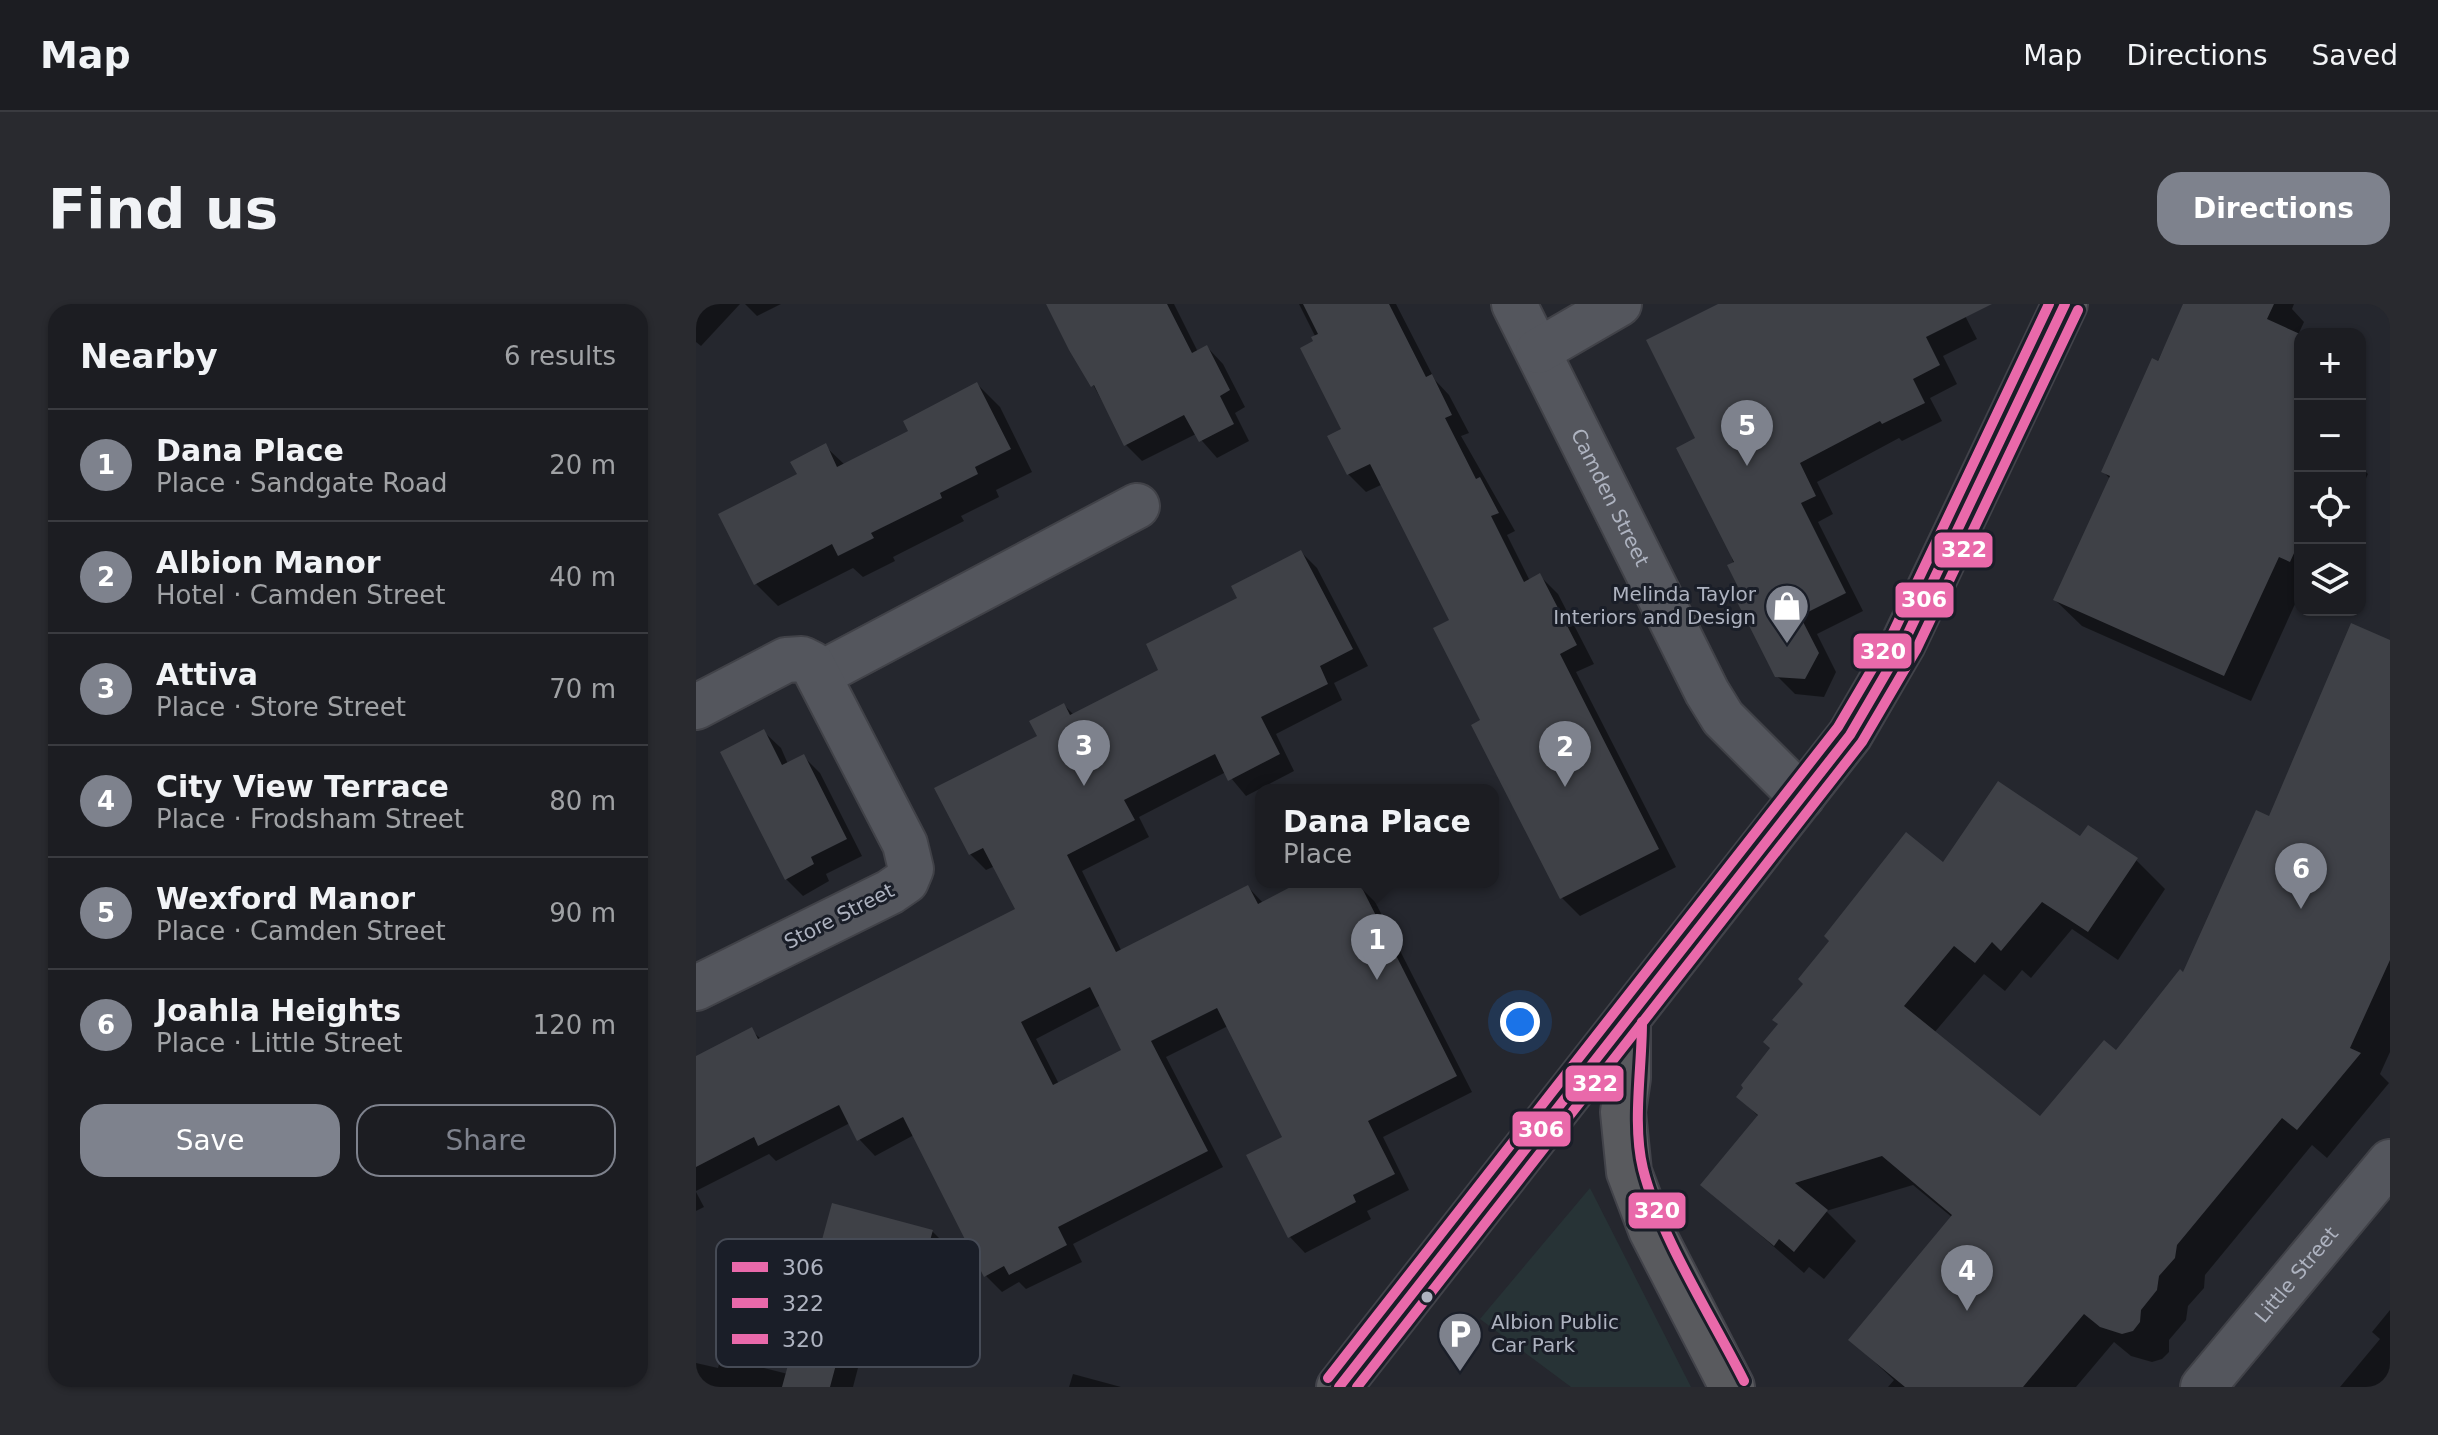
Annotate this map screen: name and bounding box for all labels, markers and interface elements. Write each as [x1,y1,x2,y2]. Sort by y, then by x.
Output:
text: Map [40,33,131,77]
text: Map [2023,39,2082,72]
text: Directions [2126,39,2267,72]
text: Saved [2311,39,2398,72]
button: Directions [2157,172,2390,245]
text: Find us [48,176,278,241]
map controls [2294,328,2366,616]
button: + [2294,328,2366,400]
text: Nearby [80,336,218,376]
text: 6 results [504,341,616,371]
pin: 5 [1721,400,1773,466]
button: − [2294,400,2366,472]
street label: Camden Street [1566,425,1655,570]
text: Dana Place [156,433,344,468]
text: 1 [97,450,115,480]
text: 20 m [549,450,616,480]
text: Place · Sandgate Road [156,468,447,498]
button: locate [2294,472,2366,544]
line badge: 322 [1933,531,1994,569]
text: 322 [1941,537,1987,562]
button: layers [2294,544,2366,616]
text: Albion Manor [156,545,381,580]
text: 2 [97,562,115,592]
text: 40 m [549,562,616,592]
text: Hotel · Camden Street [156,580,445,610]
line badge: 306 [1894,581,1955,619]
place label: Melinda Taylor Interiors and Design [1553,582,1757,629]
shop icon: Melinda Taylor Interiors and Design [1763,582,1811,645]
text: 306 [1901,587,1947,612]
line badge: 320 [1852,632,1913,670]
text: 320 [1860,639,1906,664]
text: Attiva [156,657,258,692]
text: 3 [97,674,115,704]
text: 70 m [549,674,616,704]
text: Place · Store Street [156,692,406,722]
pin: 3 [1058,720,1110,786]
pin: 2 [1539,721,1591,787]
text: City View Terrace [156,769,449,804]
popup [1255,784,1499,888]
text: 4 [97,786,115,816]
text: 80 m [549,786,616,816]
text: Place · Frodsham Street [156,804,464,834]
text: Dana Place [1283,804,1471,839]
text: Place [1283,839,1352,869]
pin: 6 [2275,843,2327,909]
street label: Store Street [780,878,898,954]
text: Wexford Manor [156,881,415,916]
text: 5 [97,898,115,928]
text: 90 m [549,898,616,928]
pin: 1 [1351,914,1403,980]
text: Place · Camden Street [156,916,446,946]
text: Joahla Heights [156,993,401,1028]
your location [1500,1002,1540,1042]
text: 6 [97,1010,115,1040]
text: 120 m [533,1010,616,1040]
text: Place · Little Street [156,1028,403,1058]
line badge: 322 [1564,1064,1625,1103]
text: 322 [1572,1071,1618,1096]
button: Save [80,1104,340,1177]
button: Share [356,1104,616,1177]
line badge: 306 [1511,1110,1572,1148]
text: 306 [1518,1117,1564,1142]
line badge: 320 [1627,1191,1687,1230]
text: 320 [1634,1198,1680,1223]
street label: Little Street [2250,1222,2343,1328]
legend [716,1239,980,1367]
pin: 4 [1941,1245,1993,1311]
text: 306 [782,1255,824,1280]
unlabelled marker [1419,1289,1435,1305]
text: 322 [782,1291,824,1316]
parking icon: Albion Public Car Park [1436,1310,1484,1373]
place label: Albion Public Car Park [1491,1310,1619,1357]
text: 320 [782,1327,824,1352]

